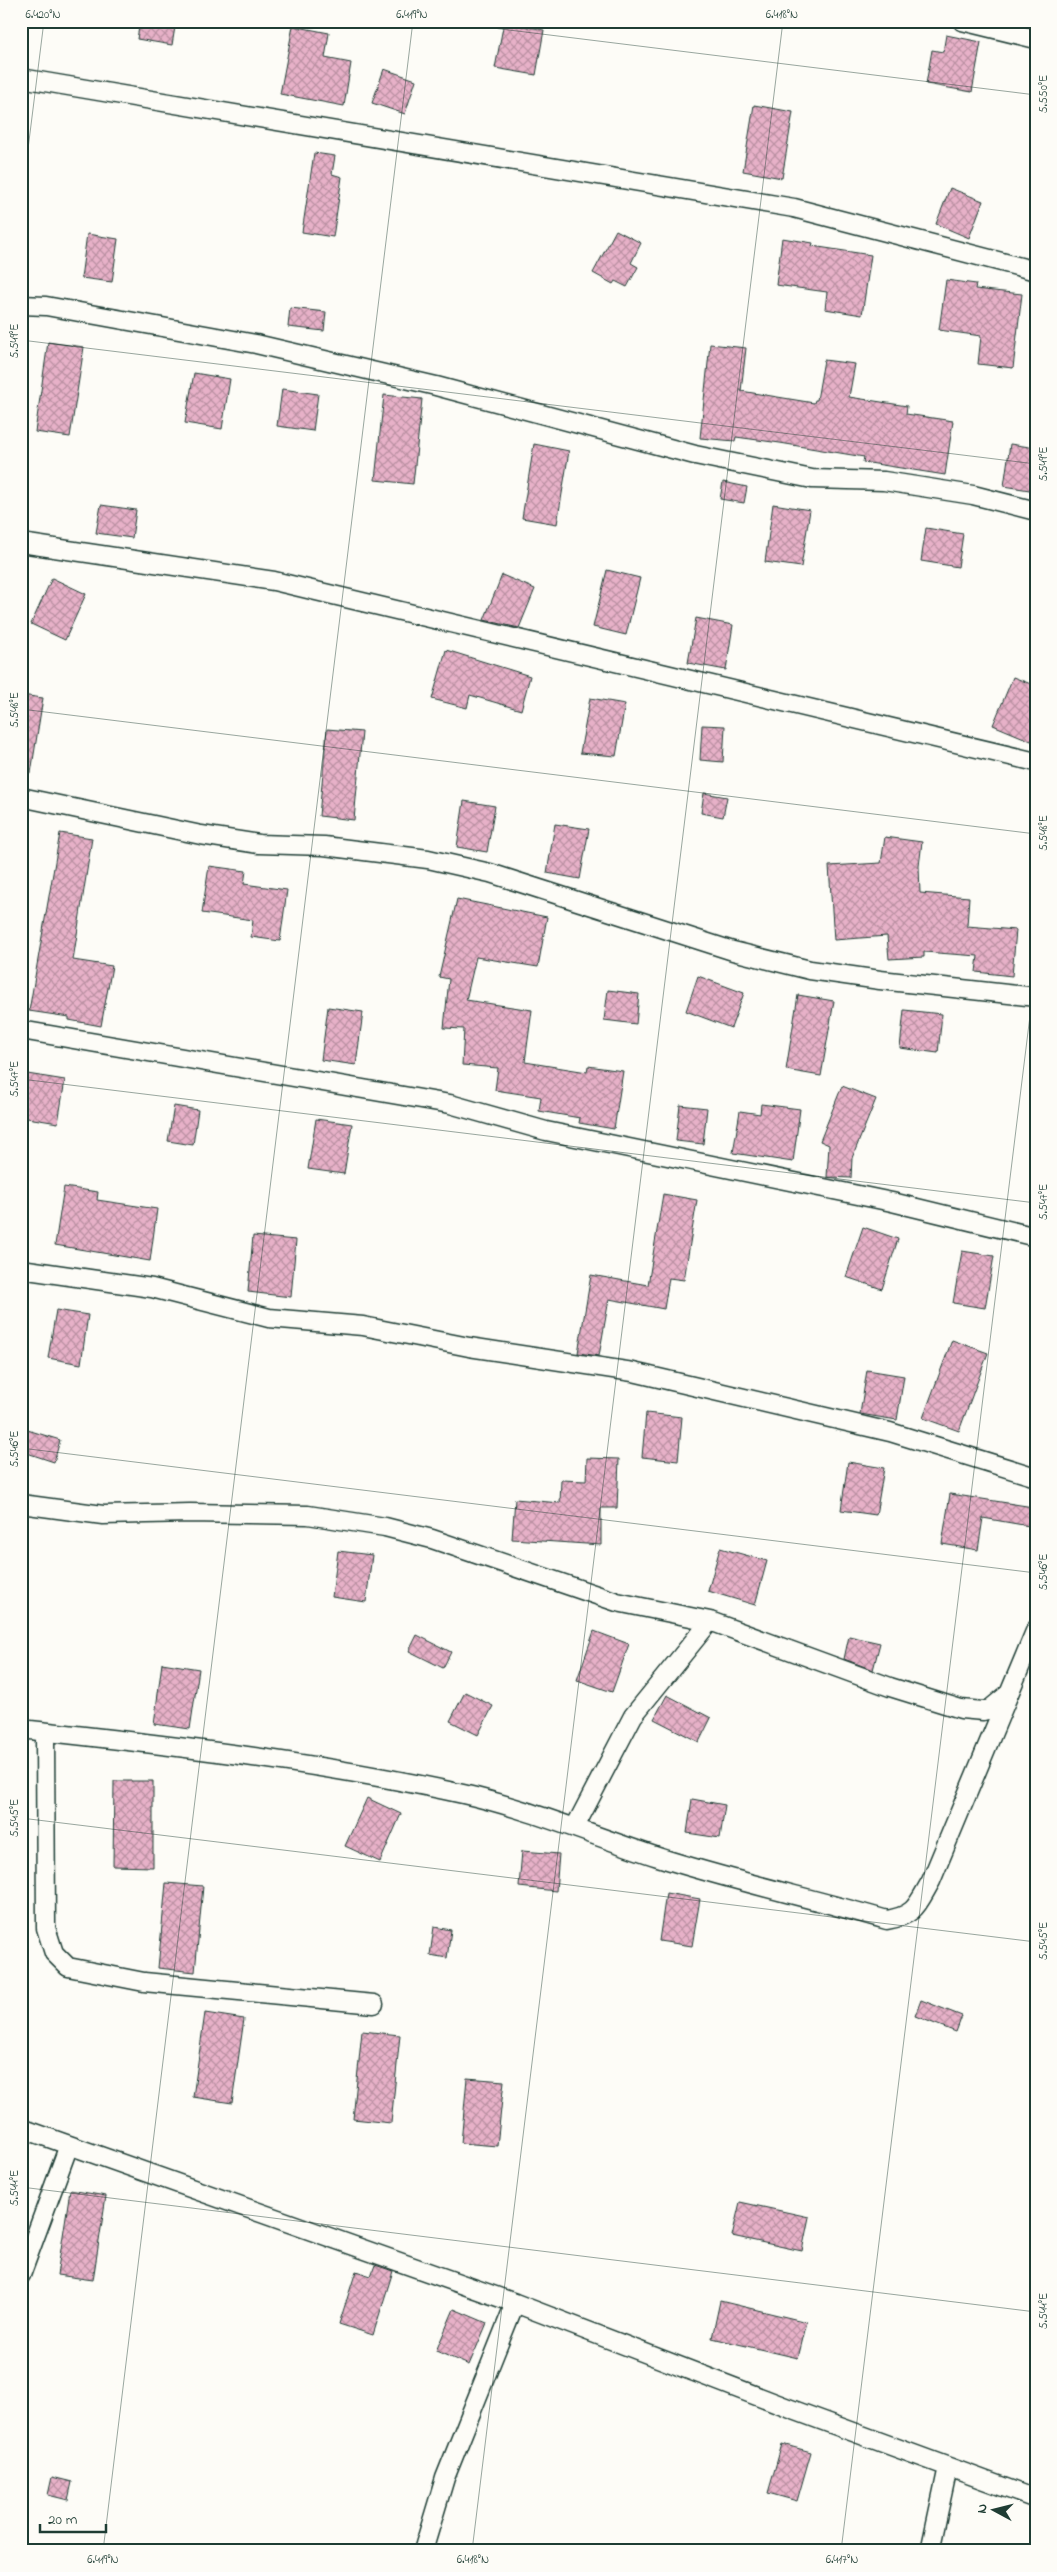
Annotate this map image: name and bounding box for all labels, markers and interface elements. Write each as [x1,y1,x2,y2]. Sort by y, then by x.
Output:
text: 6.420°N [25,6,61,24]
text: 6.419°N [396,6,428,24]
text: 6.418°N [766,6,798,24]
text: 5.550°E [1035,75,1053,113]
text: 5.549°E [6,323,24,359]
text: 5.549°E [1035,446,1053,482]
text: 5.548°E [6,692,24,728]
text: 5.548°E [1035,815,1053,851]
text: 5.547°E [6,1061,24,1097]
text: 5.547°E [1035,1184,1053,1220]
text: 5.546°E [6,1431,24,1467]
text: 5.546°E [1035,1554,1053,1590]
text: 5.545°E [6,1799,24,1837]
text: 5.545°E [1035,1922,1053,1960]
text: 5.544°E [6,2170,24,2206]
text: 5.544°E [1035,2293,1053,2329]
north arrow [970,2484,1020,2534]
scale bar [40,2502,106,2534]
text: N [972,2503,994,2515]
text: 20 m [48,2509,78,2531]
text: 6.419°N [87,2551,119,2569]
text: 6.418°N [457,2551,489,2569]
text: 6.417°N [826,2551,858,2569]

